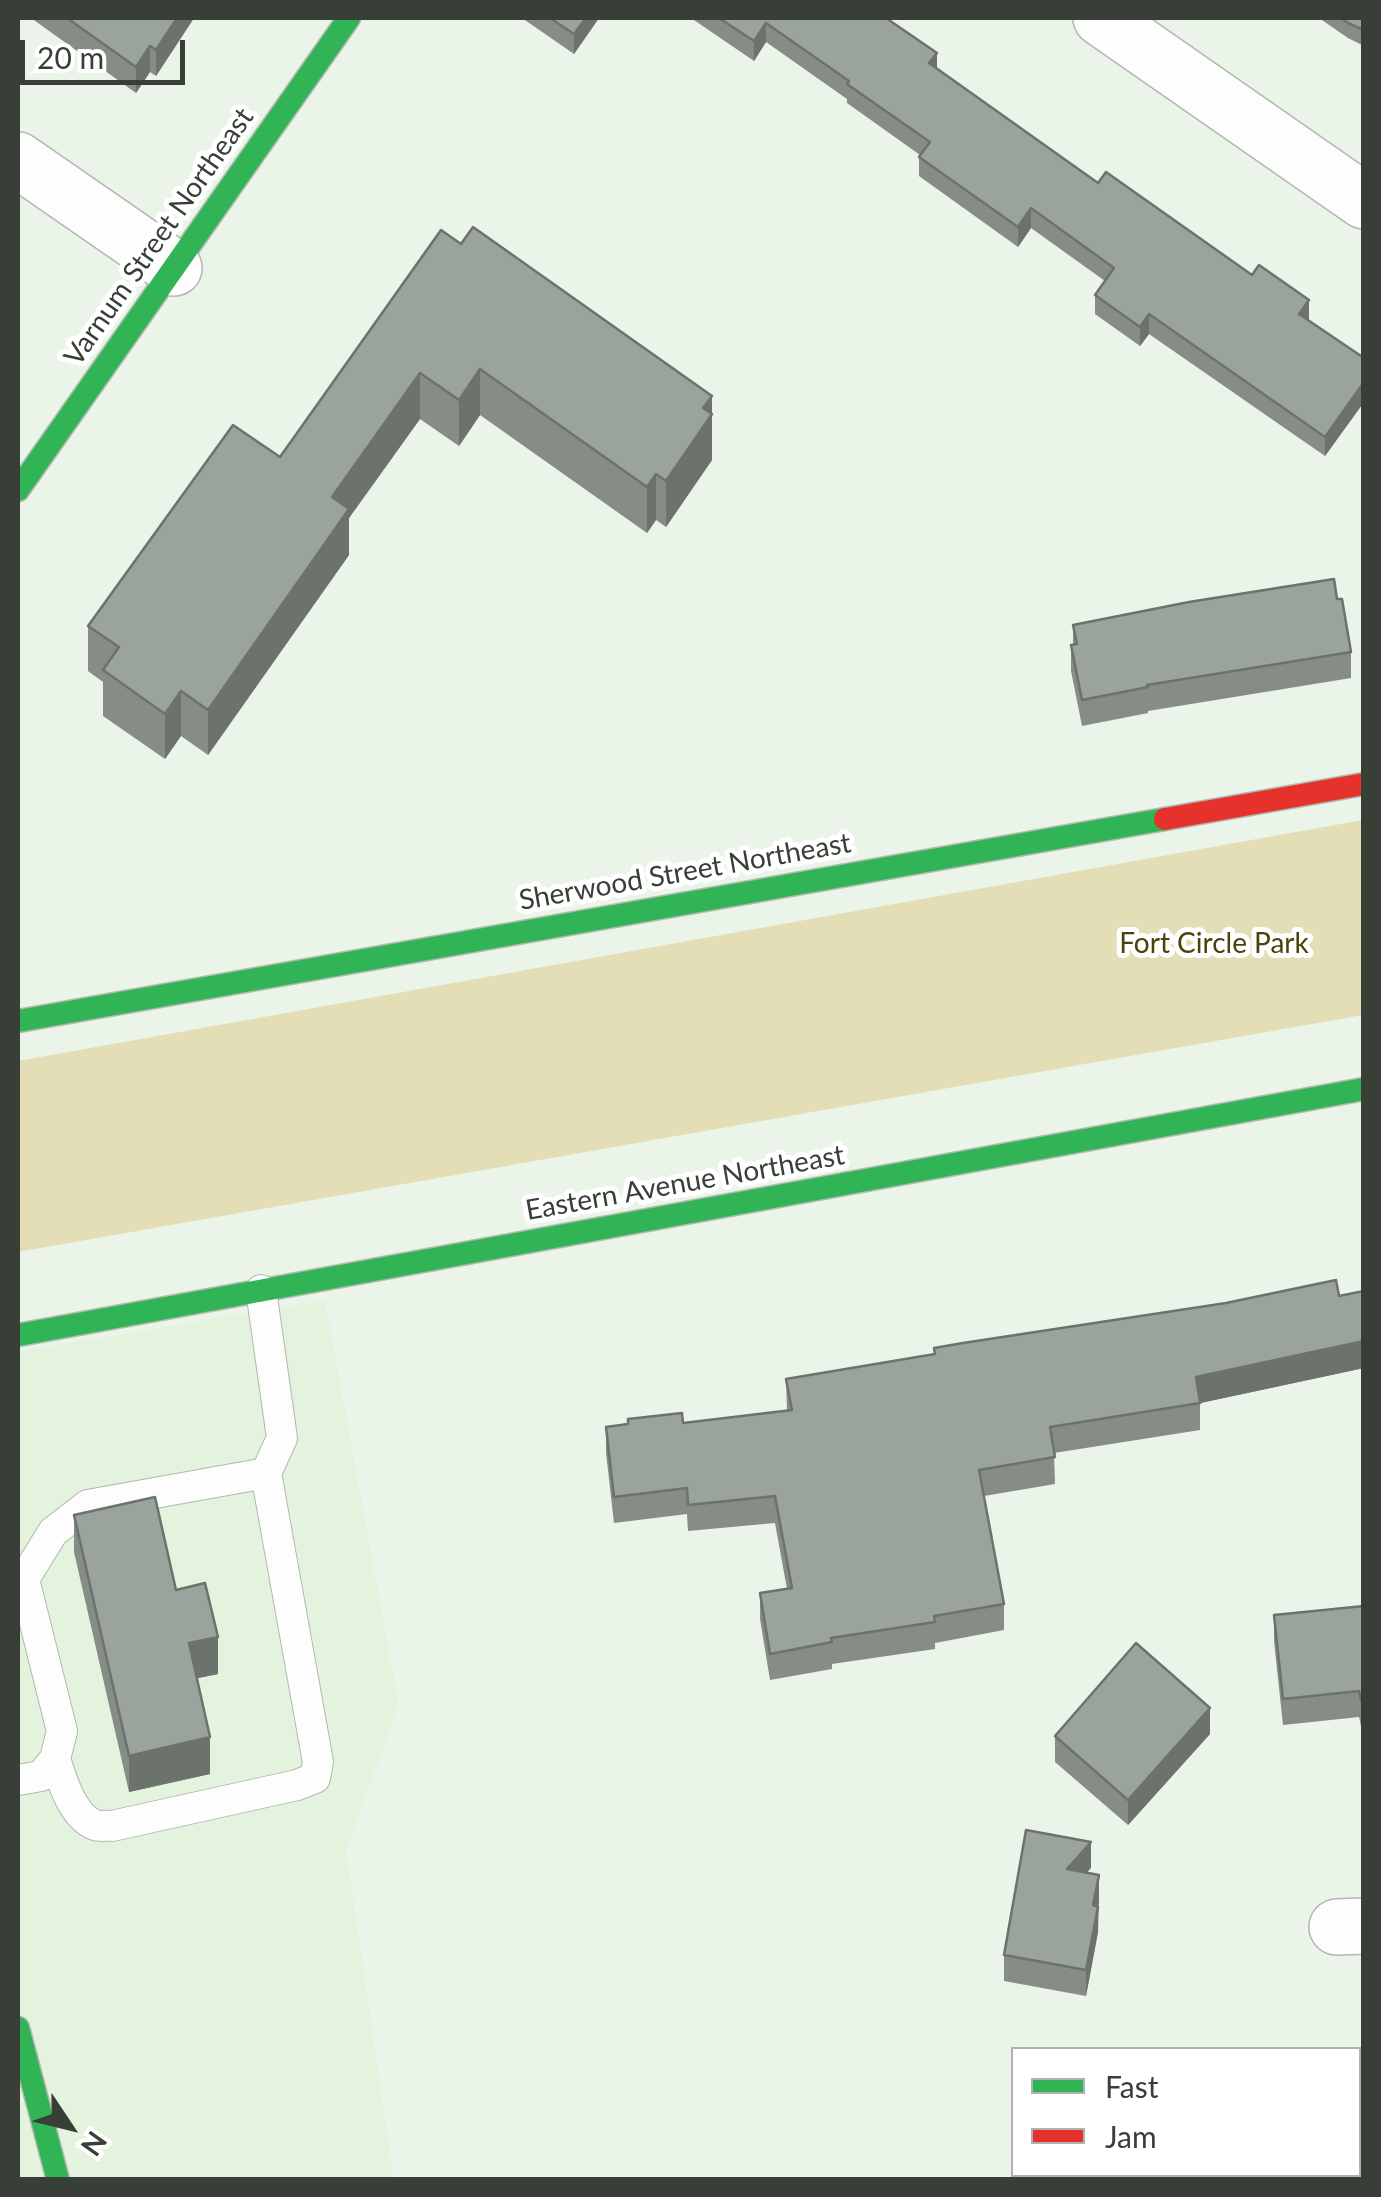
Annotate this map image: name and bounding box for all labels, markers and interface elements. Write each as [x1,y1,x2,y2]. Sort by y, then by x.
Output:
scale bar [25,20,190,82]
text: 20 m [37,39,104,75]
street label: Varnum Street Northeast [57,102,261,372]
street label: Sherwood Street Northeast [516,826,854,918]
park label: Fort Circle Park [1119,927,1309,961]
street label: Eastern Avenue Northeast [523,1138,847,1228]
legend [1011,2047,1361,2177]
text: Fast [1105,2068,1159,2104]
north arrow [20,2077,120,2177]
text: Jam [1105,2118,1157,2154]
text: N [74,2126,115,2163]

